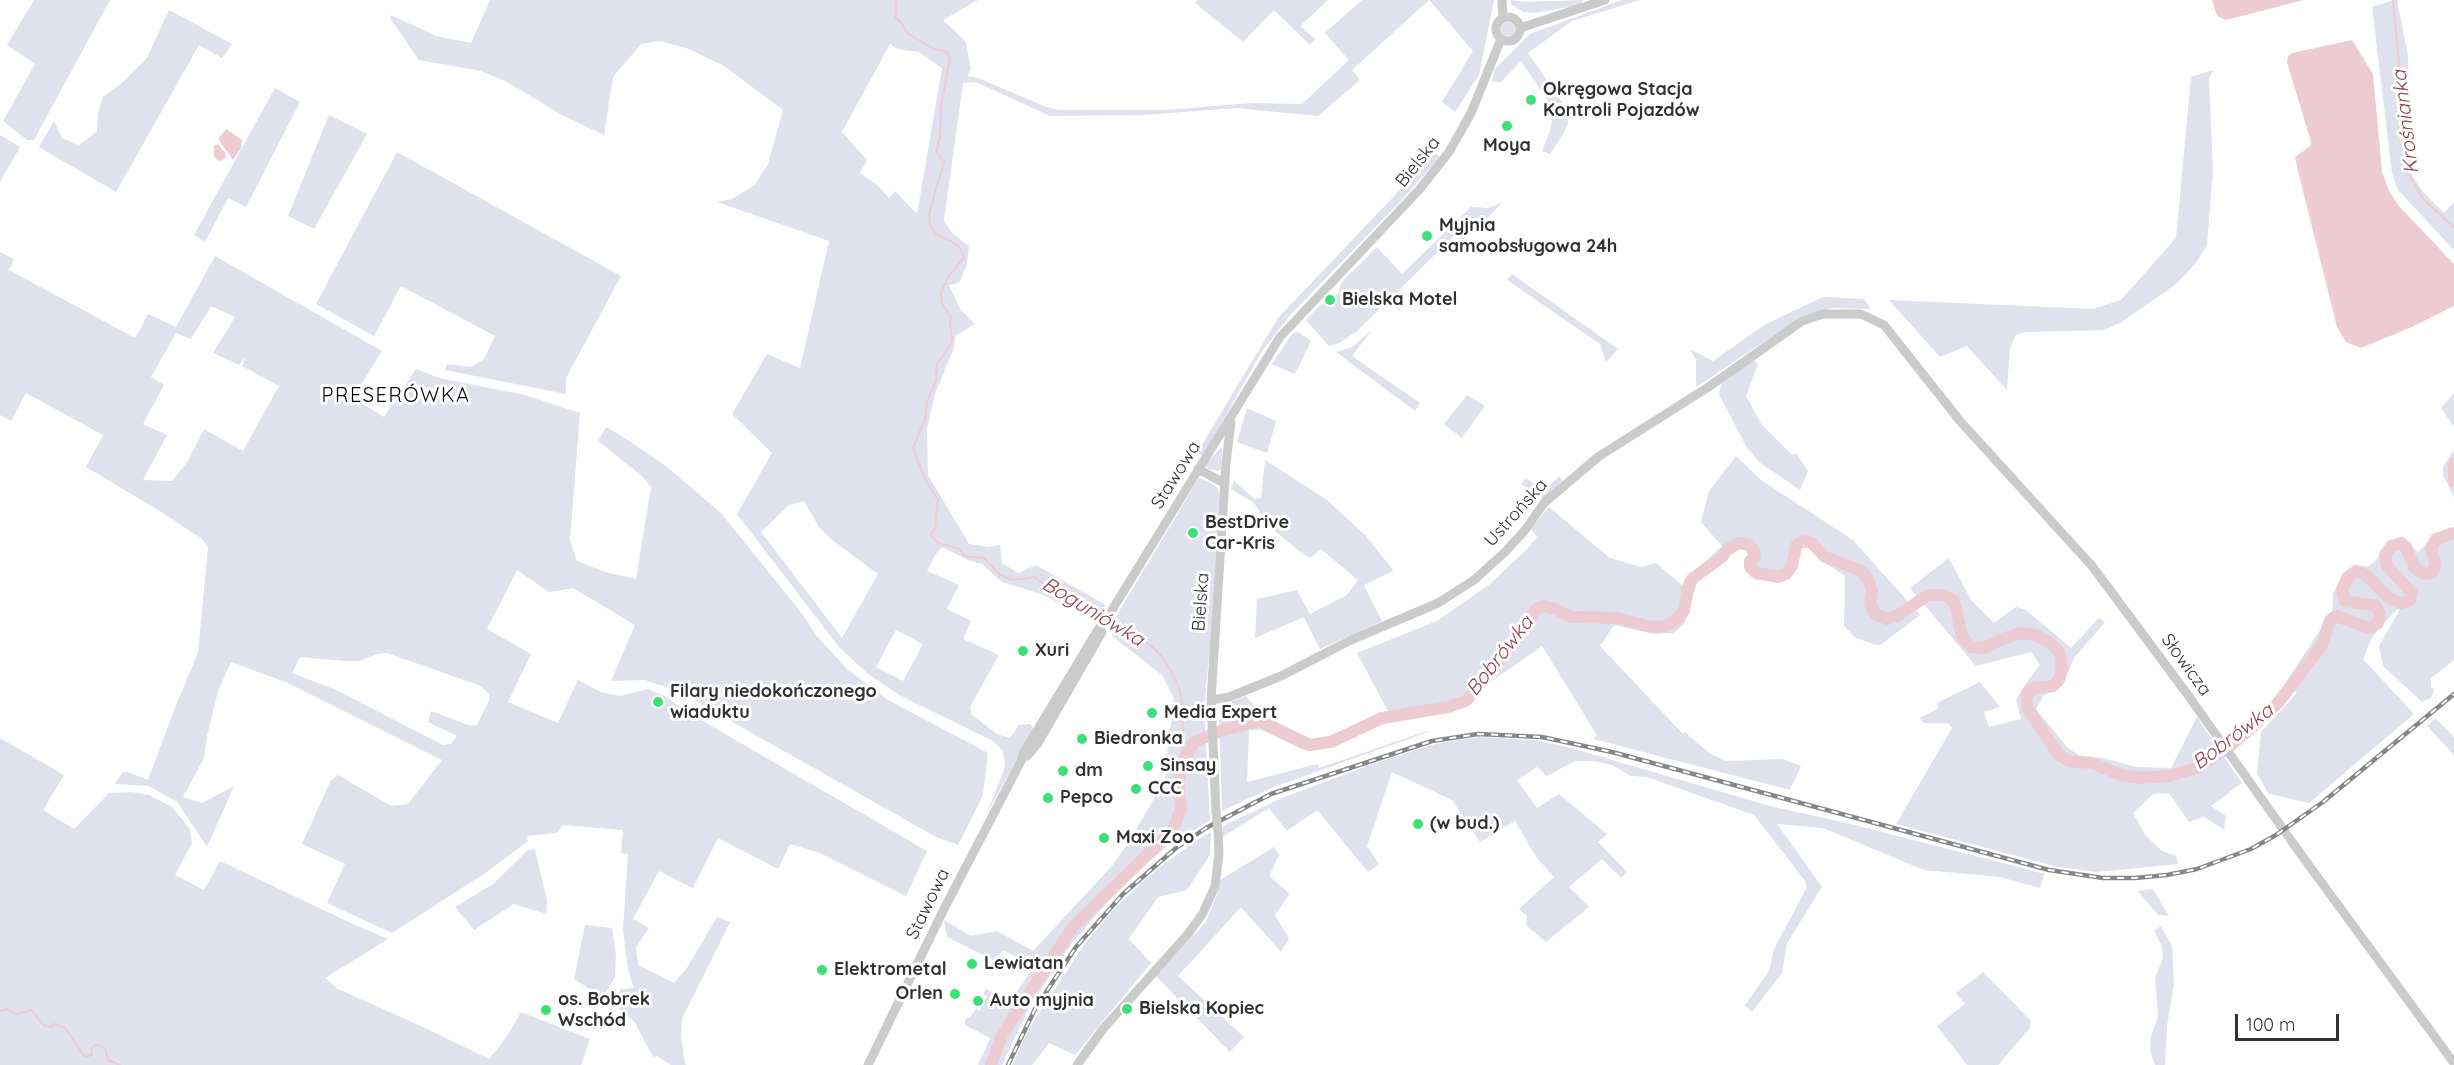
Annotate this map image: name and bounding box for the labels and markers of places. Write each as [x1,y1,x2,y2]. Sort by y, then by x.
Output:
place label: Okręgowa Stacja Kontroli Pojazdów [1543,79,1700,122]
marker: Okręgowa Stacja Kontroli Pojazdów [1524,93,1538,107]
marker: Moya [1500,119,1514,133]
place label: Moya [1483,135,1531,157]
place label: Myjnia samoobsługowa 24h [1439,215,1617,258]
marker: Myjnia samoobsługowa 24h [1420,229,1434,243]
place label: Bielska Motel [1342,289,1457,311]
marker: Bielska Motel [1323,293,1337,307]
place label: BestDrive Car-Kris [1205,512,1289,554]
marker: BestDrive Car-Kris [1186,526,1200,540]
place label: Xuri [1035,640,1069,662]
marker: Xuri [1016,644,1030,658]
place label: Filary niedokończonego wiaduktu [670,681,877,724]
marker: Filary niedokończonego wiaduktu [651,695,665,709]
place label: Media Expert [1164,702,1277,724]
marker: Media Expert [1145,706,1159,720]
place label: Biedronka [1094,728,1183,750]
marker: Biedronka [1075,732,1089,746]
place label: Sinsay [1160,755,1216,777]
marker: Sinsay [1141,759,1155,773]
place label: dm [1075,760,1103,782]
marker: dm [1056,764,1070,778]
place label: CCC [1148,778,1182,800]
marker: CCC [1129,782,1143,796]
place label: Pepco [1060,787,1113,809]
marker: Pepco [1041,791,1055,805]
place label: (w bud.) [1430,813,1499,835]
marker: (w bud.) [1411,817,1425,831]
place label: Maxi Zoo [1116,827,1194,849]
marker: Maxi Zoo [1097,831,1111,845]
place label: Lewiatan [984,953,1064,975]
marker: Lewiatan [965,957,979,971]
place label: Elektrometal [834,959,947,981]
marker: Elektrometal [815,963,829,977]
place label: Orlen [895,983,943,1005]
marker: Orlen [948,987,962,1001]
place label: os. Bobrek Wschód [558,989,650,1032]
place label: Auto myjnia [990,990,1094,1012]
marker: Auto myjnia [971,994,985,1008]
place label: Bielska Kopiec [1139,998,1264,1020]
marker: Bielska Kopiec [1120,1002,1134,1016]
marker: os. Bobrek Wschód [539,1003,553,1017]

